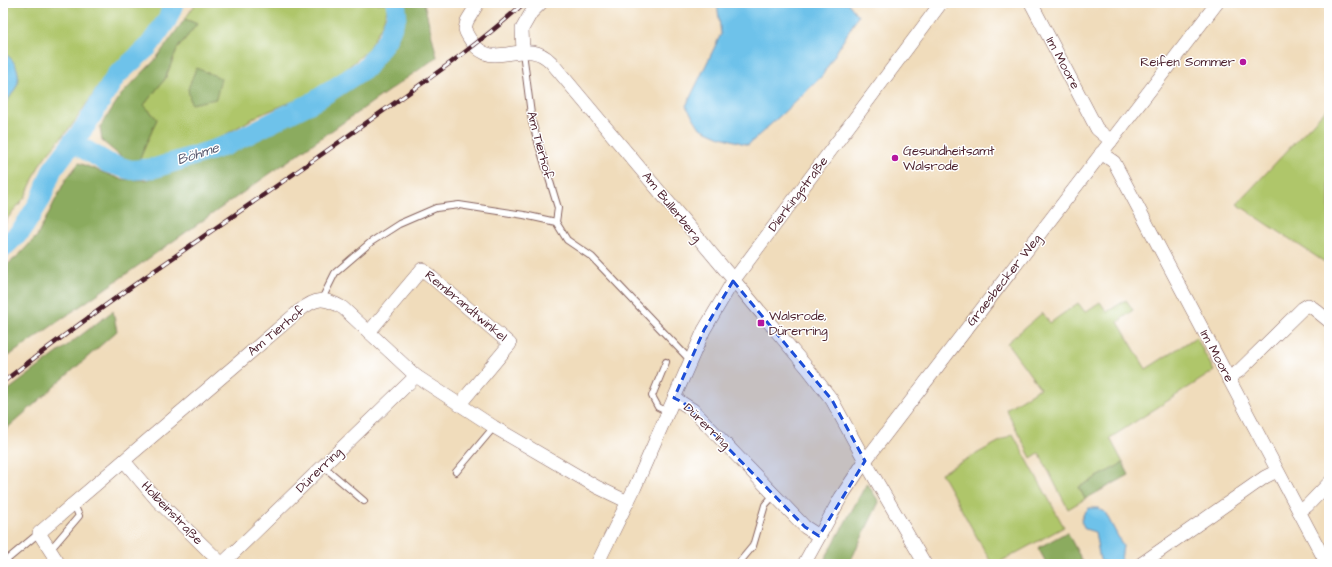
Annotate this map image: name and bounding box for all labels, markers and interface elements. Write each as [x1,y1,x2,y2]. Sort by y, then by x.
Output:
street label: Im Moore [1042,34,1084,92]
place label: Reifen Sommer [1140,53,1235,71]
marker: Reifen Sommer [1238,57,1248,67]
street label: Am Tierhof [522,109,558,181]
water label: Böhme [174,137,223,170]
place label: Gesundheitsamt Walsrode [903,142,995,175]
street label: Dierkingstraße [764,153,833,236]
marker: Gesundheitsamt Walsrode [890,153,900,163]
street label: Am Bullerberg [637,168,706,247]
street label: Graesbecker Weg [962,230,1047,330]
street label: Rembrandtwinkel [421,266,511,346]
street label: Am Tierhof [244,302,309,360]
place label: Walsrode, Dürerring [769,307,828,341]
marker: Walsrode, Dürerring [756,318,766,328]
street label: Im Moore [1196,327,1238,385]
street label: Dürerring [679,399,735,454]
street label: Dürerring [292,443,347,498]
street label: Holbeinstraße [137,477,207,549]

